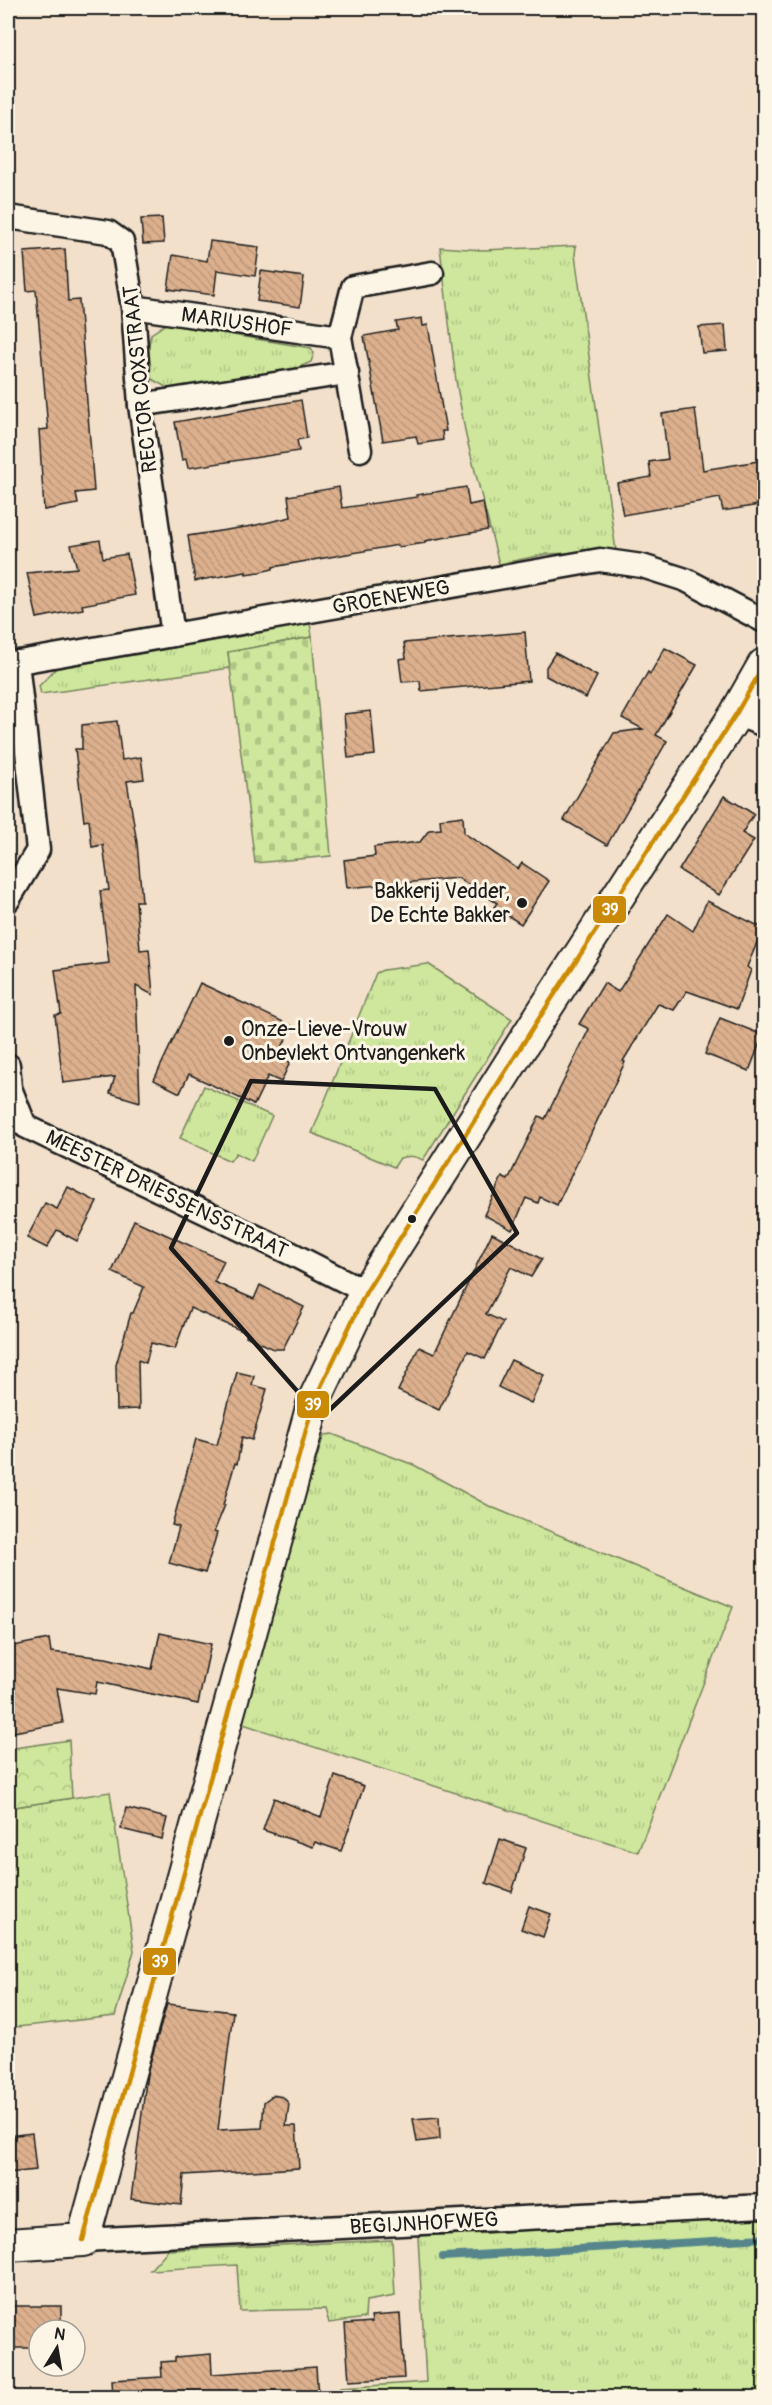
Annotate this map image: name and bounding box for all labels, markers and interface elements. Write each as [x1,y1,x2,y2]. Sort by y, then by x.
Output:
street label: RECTOR COXSTRAAT [117,284,164,474]
street label: MARIUSHOF [179,301,294,344]
street label: GROENEWEG [330,574,452,621]
place label: Bakkerij Vedder, De Echte Bakker [370,878,510,929]
line badge: 39 [592,895,627,924]
marker: Bakkerij Vedder, De Echte Bakker [515,896,529,910]
text: 39 [601,900,619,920]
place label: Onze-Lieve-Vrouw Onbevlekt Ontvangenkerk [241,1016,465,1067]
marker: Onze-Lieve-Vrouw Onbevlekt Ontvangenkerk [222,1034,236,1048]
street label: MEESTER DRIESSENSSTRAAT [41,1124,293,1265]
unlabelled marker [406,1213,418,1225]
line badge: 39 [296,1390,330,1419]
text: 39 [304,1395,322,1415]
line badge: 39 [142,1947,177,1976]
text: 39 [151,1952,169,1972]
street label: BEGIJNHOFWEG [349,2206,499,2241]
north arrow [27,2318,87,2378]
text: N [52,2323,67,2345]

